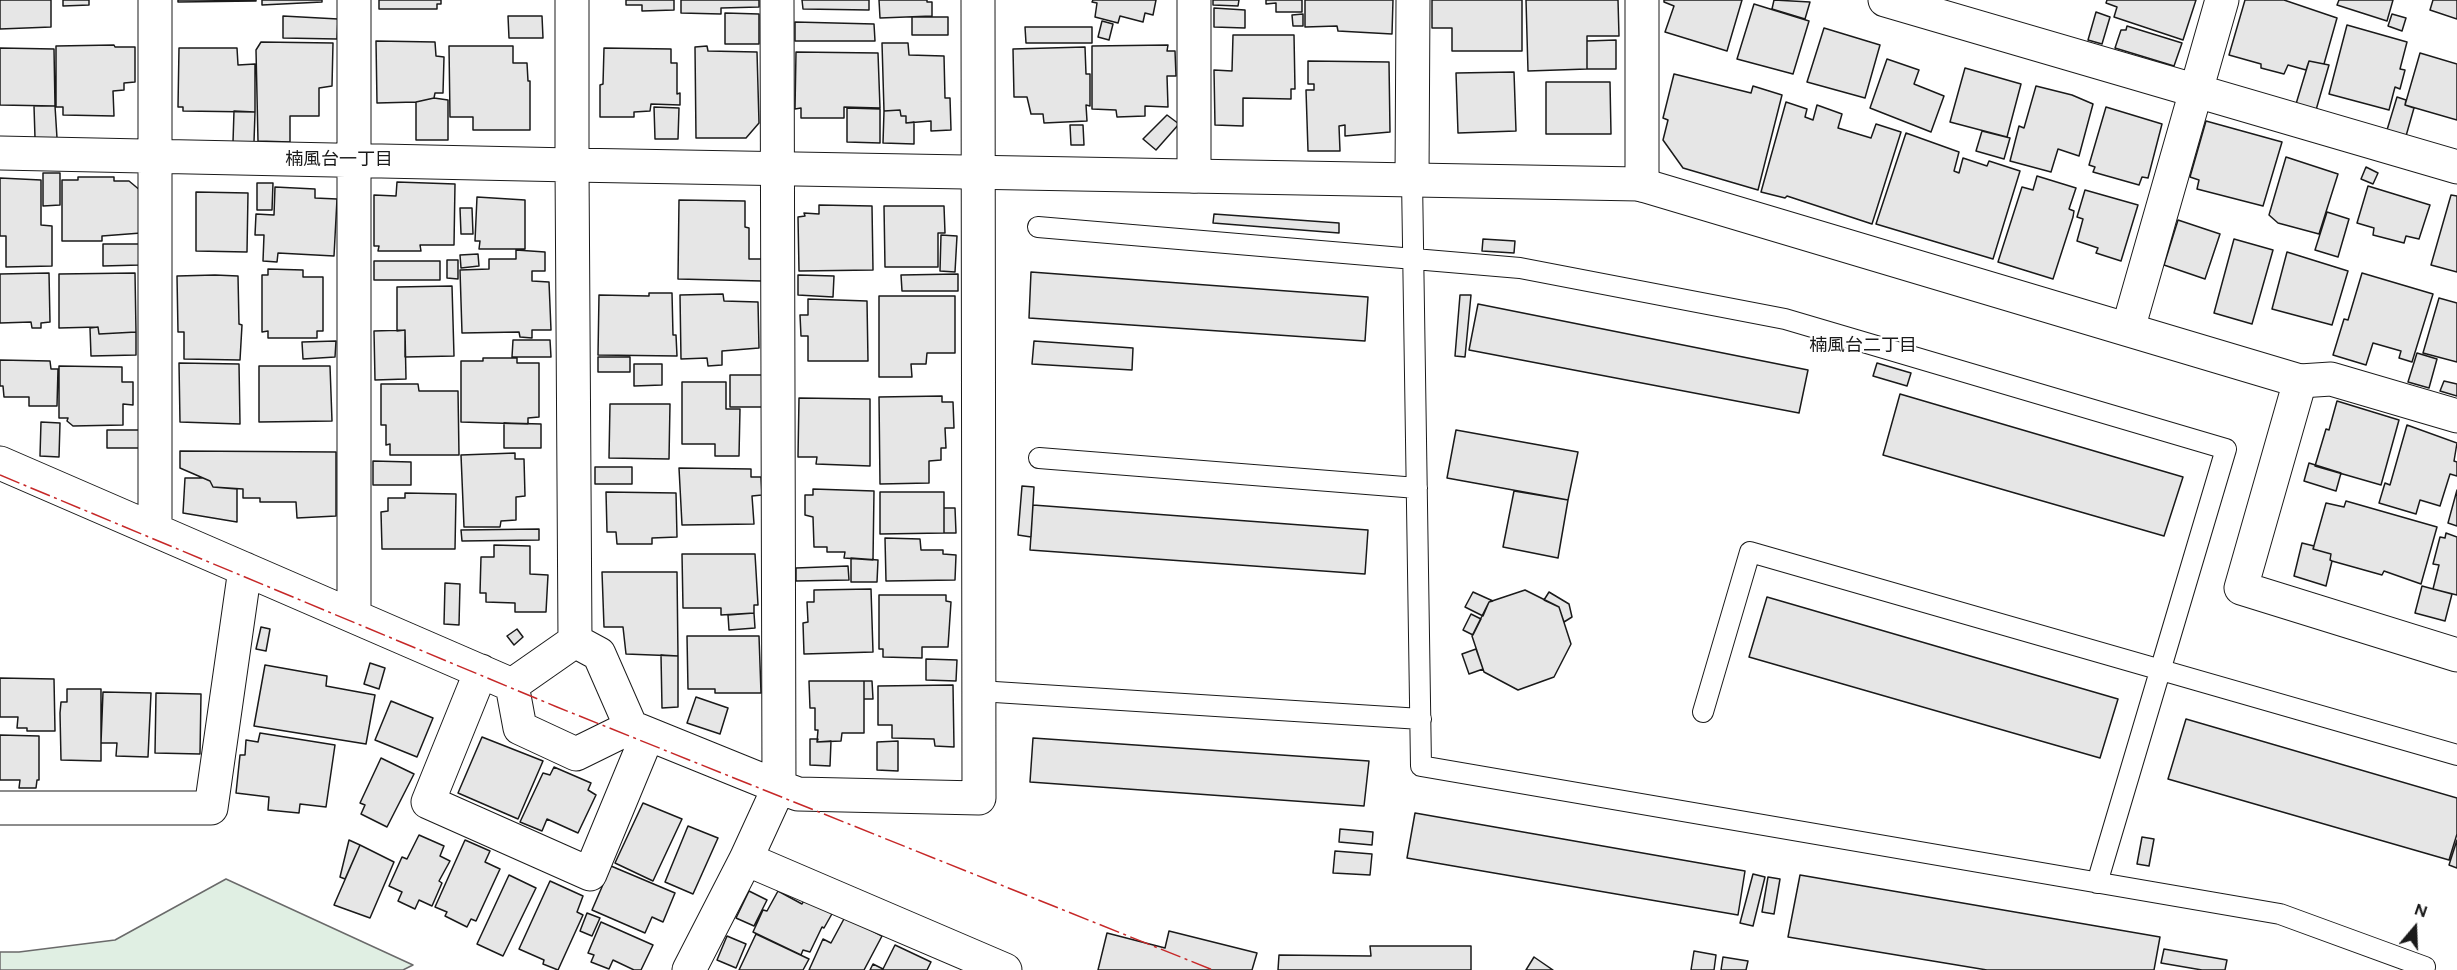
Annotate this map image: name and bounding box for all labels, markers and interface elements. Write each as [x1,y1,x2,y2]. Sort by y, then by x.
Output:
district label: 楠風台一丁目 [285,149,393,171]
district label: 楠風台二丁目 [1809,335,1917,357]
north arrow [2385,898,2445,958]
text: N [2412,900,2430,922]

